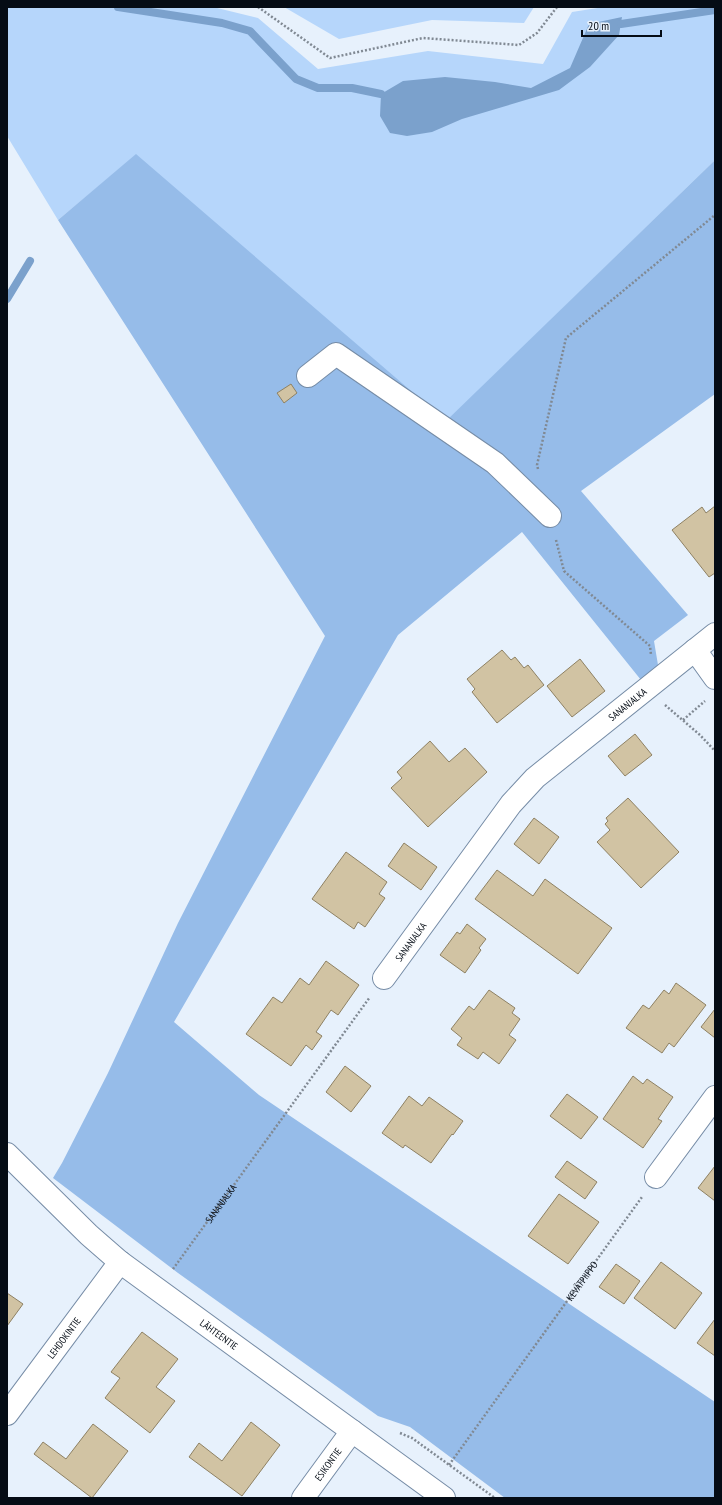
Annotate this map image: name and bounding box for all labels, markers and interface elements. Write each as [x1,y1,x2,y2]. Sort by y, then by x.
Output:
scale bar [582,12,661,38]
text: 20 m [588,18,609,33]
street label: SANANJALKA [606,685,649,723]
street label: SANANJALKA [392,919,429,964]
street label: SANANJALKA [202,1181,239,1226]
street label: KEVÄTPIIPPO [563,1258,601,1303]
street label: LEHDOKINTIE [44,1314,83,1361]
street label: LÄHTEENTIE [198,1316,241,1352]
street label: ESIKONTIE [311,1445,344,1483]

